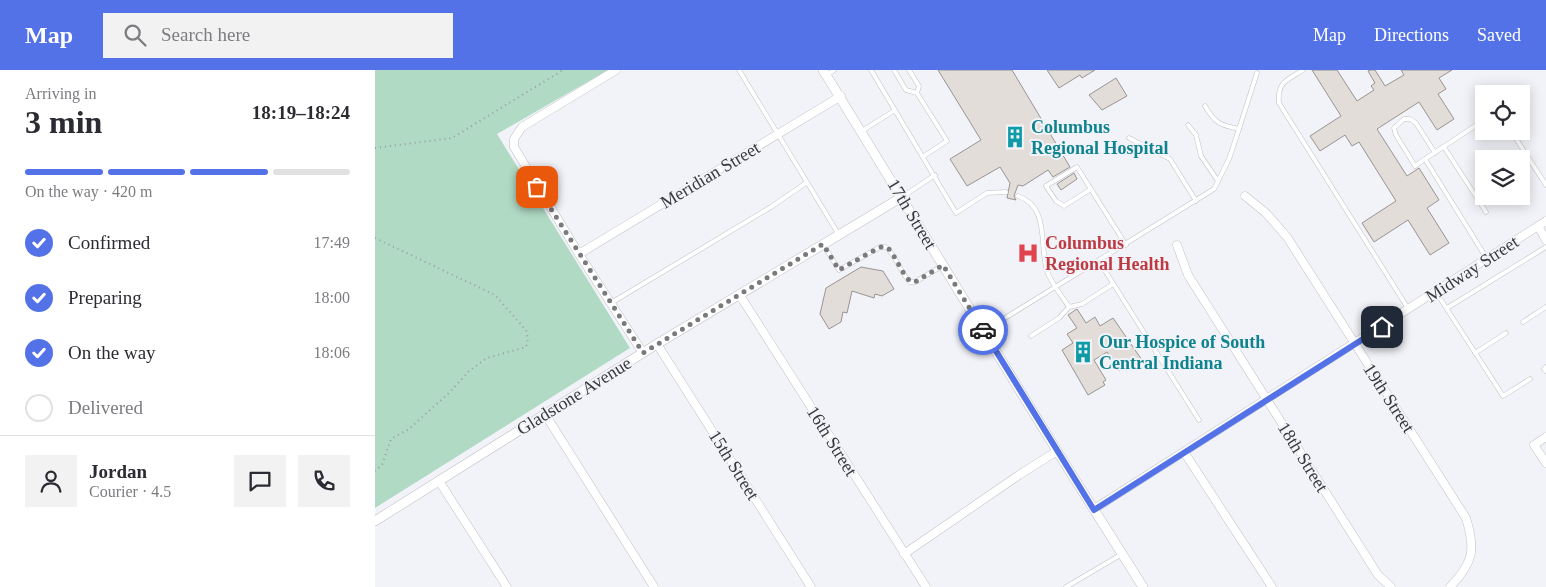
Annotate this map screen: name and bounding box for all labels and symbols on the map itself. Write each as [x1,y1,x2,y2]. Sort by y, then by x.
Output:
place label: Columbus Regional Hospital [1031,117,1169,158]
building icon: Columbus Regional Hospital [1002,124,1028,150]
street label: Meridian Street [657,137,763,213]
pin [516,166,558,208]
street label: 17th Street [883,175,941,253]
street label: Midway Street [1422,232,1522,306]
place label: Columbus Regional Health [1045,233,1170,274]
hospital icon: Columbus Regional Health [1015,240,1041,266]
courier [958,305,1008,355]
pin [1361,306,1403,348]
place label: Our Hospice of South Central Indiana [1099,332,1265,373]
building icon: Our Hospice of South Central Indiana [1070,339,1096,365]
street label: Gladstone Avenue [513,353,635,439]
street label: 19th Street [1359,360,1419,436]
street label: 16th Street [803,402,861,480]
street label: 18th Street [1274,418,1332,496]
street label: 15th Street [705,426,763,504]

